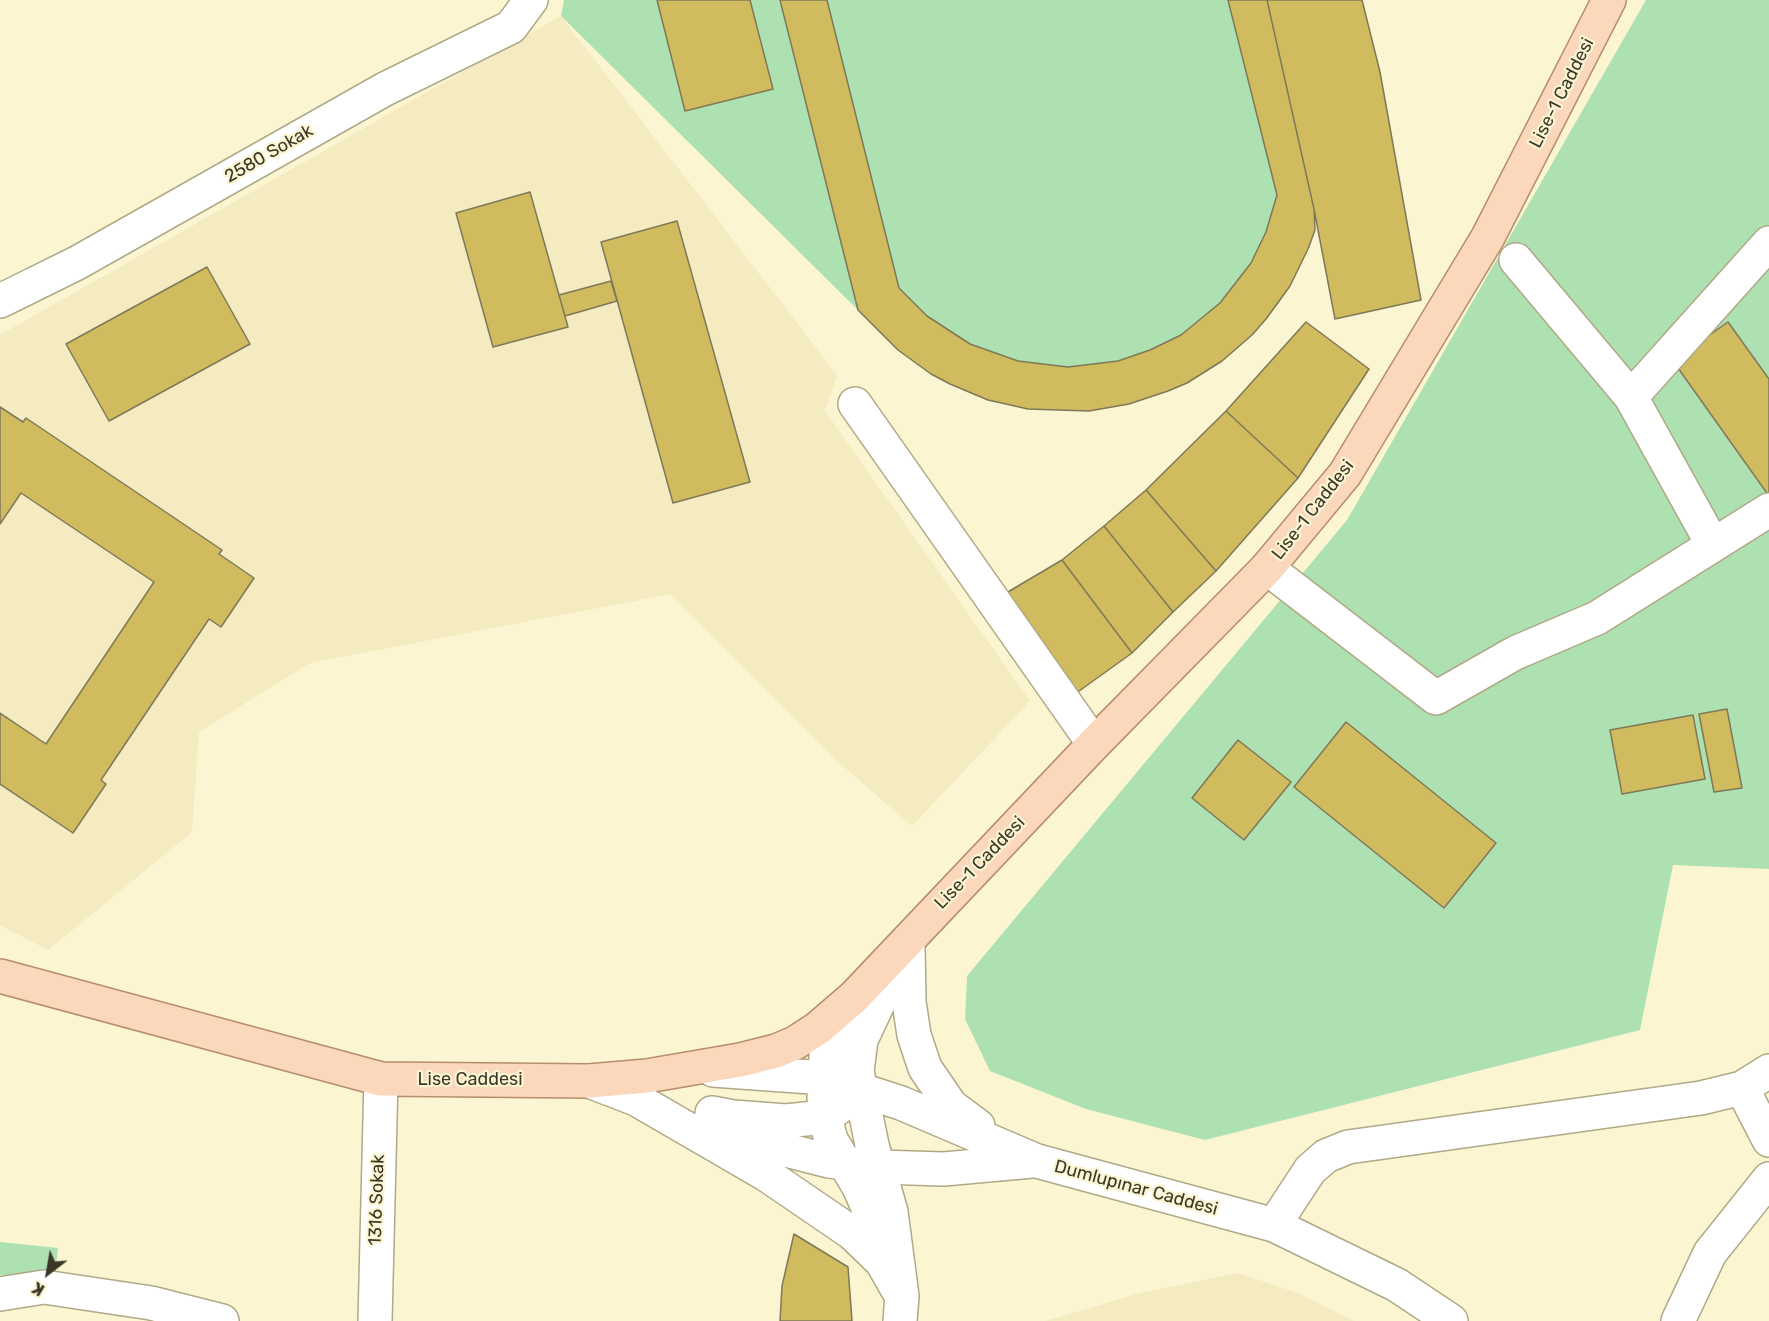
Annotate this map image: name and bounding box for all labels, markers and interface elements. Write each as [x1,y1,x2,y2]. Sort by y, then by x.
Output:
street label: Lise-1 Caddesi [1525,34,1599,152]
street label: 2580 Sokak [221,120,317,188]
street label: Lise-1 Caddesi [1267,456,1359,564]
street label: Lise-1 Caddesi [930,812,1030,914]
street label: Lise Caddesi [417,1069,523,1091]
street label: 1316 Sokak [365,1154,389,1246]
street label: Dumlupınar Caddesi [1052,1156,1220,1220]
north arrow [18,1243,78,1303]
text: K [29,1278,48,1300]

